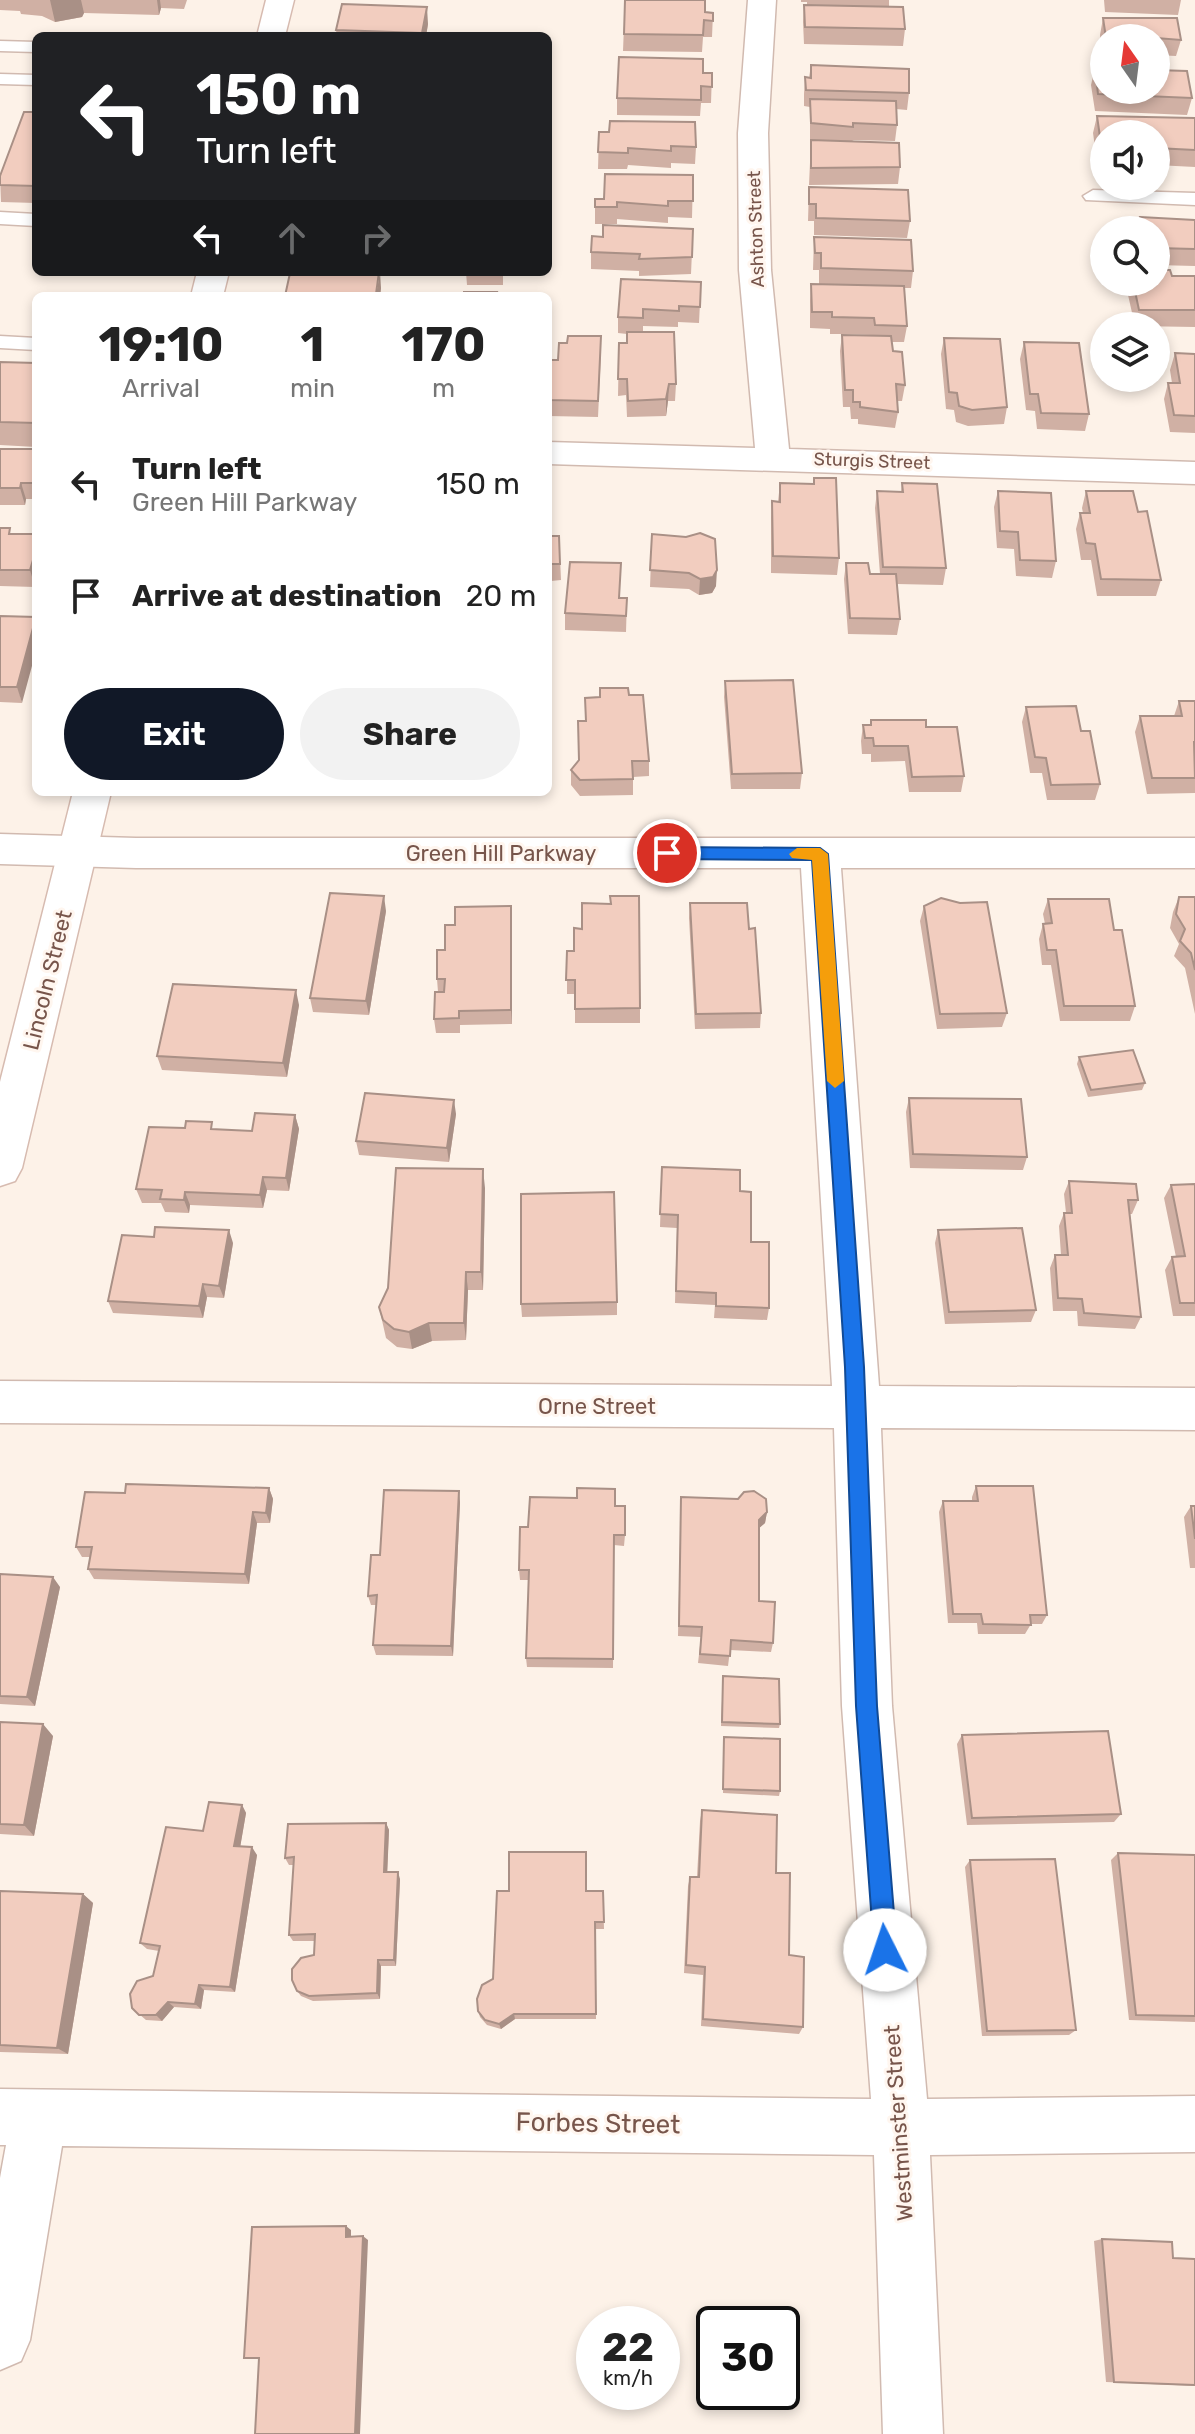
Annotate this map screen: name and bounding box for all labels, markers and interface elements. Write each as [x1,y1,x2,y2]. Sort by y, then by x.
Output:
north arrow [1090,24,1170,104]
map controls [1090,24,1170,392]
text: 150 m [196,62,361,128]
icon: left [64,64,168,168]
button: sound [1090,120,1170,200]
text: Turn left [196,129,337,172]
street label: Ashton Street [743,170,769,288]
icon: left [186,216,230,260]
icon: ahead [270,216,314,260]
icon: right [354,216,398,260]
button: search [1090,216,1170,296]
button: layers [1090,312,1170,392]
text: 19:10 [98,316,224,373]
text: 1 [301,316,324,373]
text: 170 [402,316,486,373]
text: Arrival [122,373,200,404]
text: min [290,373,335,404]
text: m [432,373,455,404]
street label: Sturgis Street [813,448,931,474]
text: Turn left [132,451,262,487]
icon: left [64,462,108,506]
text: 150 m [436,466,520,502]
text: Green Hill Parkway [132,487,357,518]
icon: arrive [64,574,108,618]
text: Arrive at destination [132,578,442,614]
text: 20 m [466,578,536,614]
button: Exit [64,688,284,780]
button: Share [300,688,520,780]
pin [633,819,701,887]
icon: arrive [645,831,689,875]
street label: Green Hill Parkway [406,840,596,867]
street label: Lincoln Street [17,907,78,1053]
street label: Orne Street [538,1393,656,1420]
position arrow [843,1908,927,1992]
street label: Westminster Street [878,2024,919,2222]
street label: Forbes Street [515,2107,681,2140]
speed limit sign: 30 [696,2306,800,2410]
text: 22 [602,2324,654,2371]
text: km/h [603,2366,653,2390]

